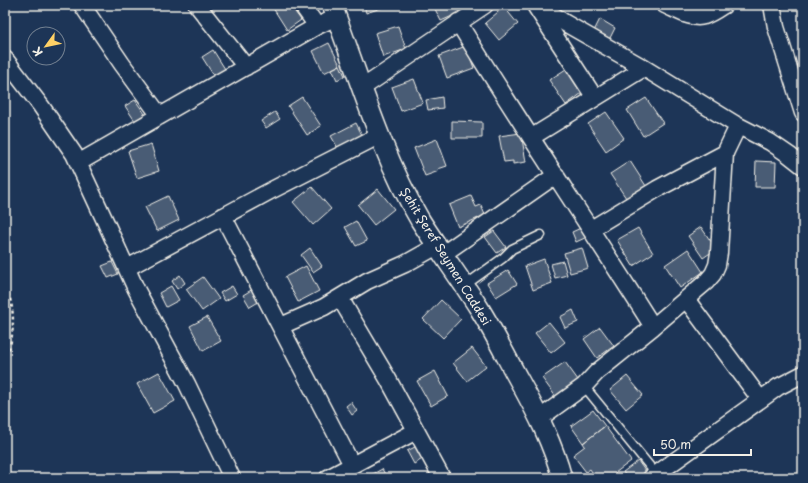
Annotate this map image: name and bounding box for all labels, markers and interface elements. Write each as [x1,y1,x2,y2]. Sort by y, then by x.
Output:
north arrow [26,26,66,66]
text: K [28,44,47,60]
street label: Şehit Şeref Seymen Caddesi [396,184,496,328]
scale bar [654,431,751,457]
text: 50 m [660,435,691,453]

